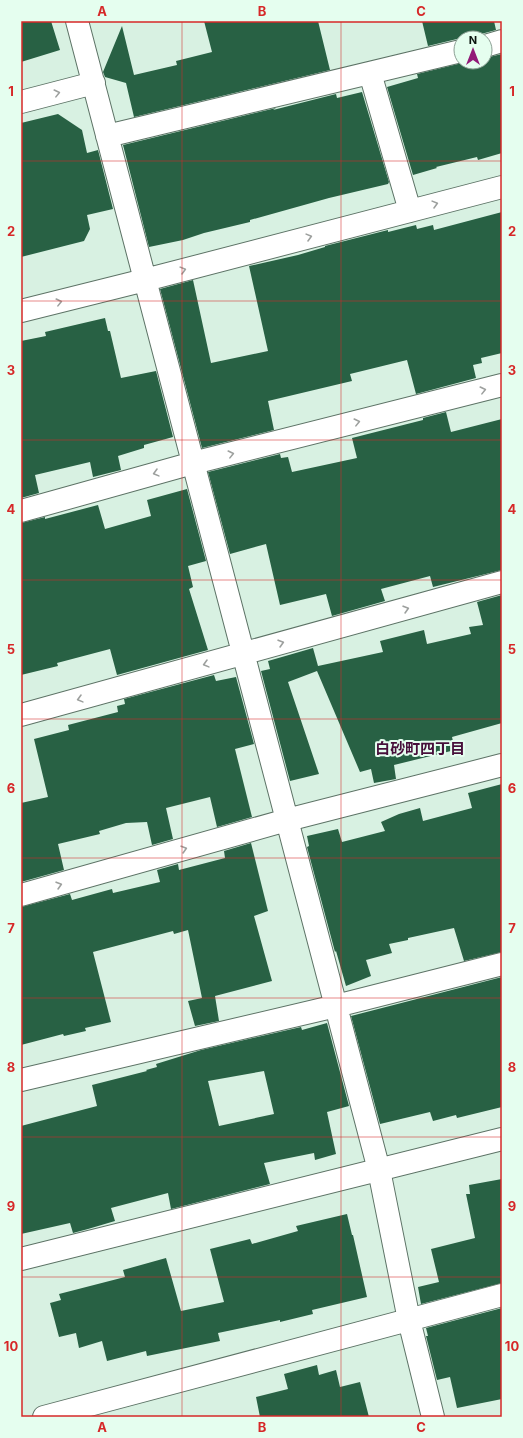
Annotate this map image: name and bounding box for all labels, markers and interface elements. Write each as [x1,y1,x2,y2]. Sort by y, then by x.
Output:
text: A [97,3,107,19]
text: B [258,3,267,19]
text: C [416,3,426,19]
north arrow [453,30,493,70]
text: N [469,33,477,47]
text: 1 [8,83,14,99]
text: 1 [509,83,515,99]
one-way arrow [53,89,60,98]
one-way arrow [431,201,438,209]
text: 2 [7,223,15,239]
text: 2 [508,223,516,239]
one-way arrow [306,234,312,242]
one-way arrow [180,267,186,275]
one-way arrow [55,298,62,307]
text: 3 [7,362,15,378]
text: 3 [508,362,516,378]
one-way arrow [480,386,486,394]
one-way arrow [354,418,360,426]
one-way arrow [228,450,234,458]
one-way arrow [152,469,159,477]
text: 4 [7,501,16,517]
text: 4 [508,501,517,517]
one-way arrow [403,605,409,613]
one-way arrow [278,640,284,648]
text: 5 [7,641,15,657]
text: 5 [508,641,516,657]
one-way arrow [202,659,209,668]
one-way arrow [77,694,84,702]
district label: 白砂町四丁目 [375,739,465,758]
text: 6 [7,780,15,796]
text: 6 [508,780,516,796]
one-way arrow [180,845,187,854]
one-way arrow [55,881,62,890]
text: 7 [7,920,15,936]
text: 7 [508,920,516,936]
text: 8 [7,1059,15,1075]
text: 8 [508,1059,516,1075]
text: 9 [7,1198,15,1214]
text: 9 [508,1198,516,1214]
text: 10 [4,1338,18,1354]
text: 10 [505,1338,519,1354]
text: A [97,1419,107,1435]
text: B [258,1419,267,1435]
text: C [416,1419,426,1435]

